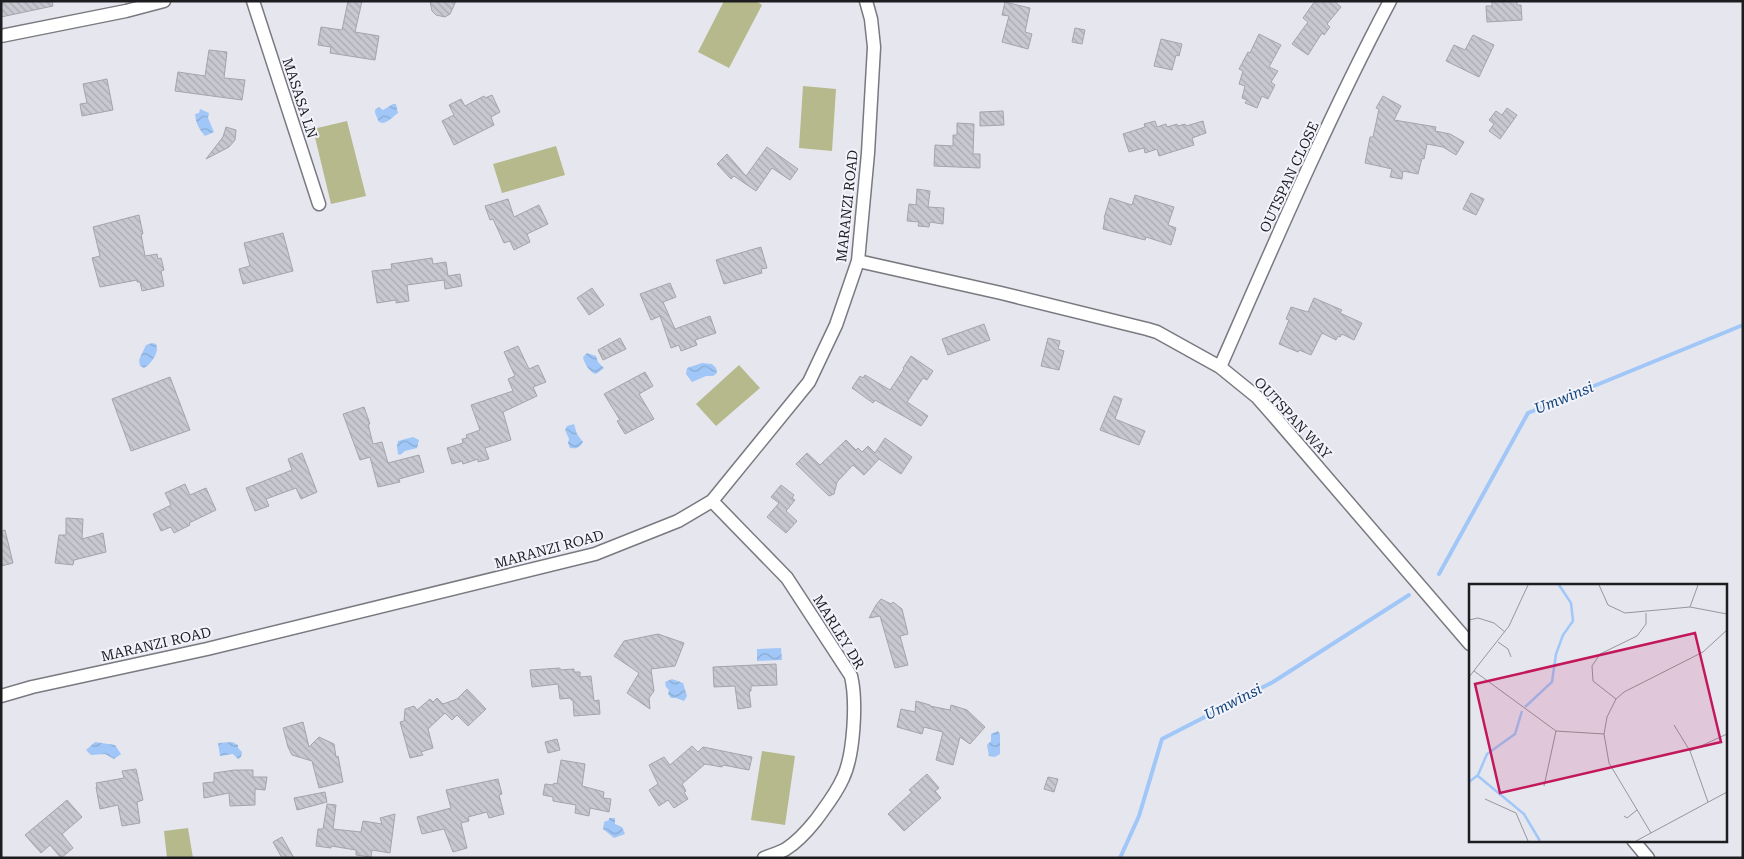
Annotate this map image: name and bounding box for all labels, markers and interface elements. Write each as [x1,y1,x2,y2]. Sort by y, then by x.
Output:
street label: MASASA LN [279,56,321,140]
street label: OUTSPAN CLOSE [1256,119,1322,235]
street label: MARANZI ROAD [833,149,861,263]
street label: OUTSPAN WAY [1251,374,1335,462]
water label: Umwinsi [1532,378,1596,418]
street label: MARANZI ROAD [493,527,606,571]
inset map [1469,584,1726,842]
street label: MARLEY DR [810,592,868,672]
street label: MARANZI ROAD [99,624,213,664]
water label: Umwinsi [1201,680,1265,724]

